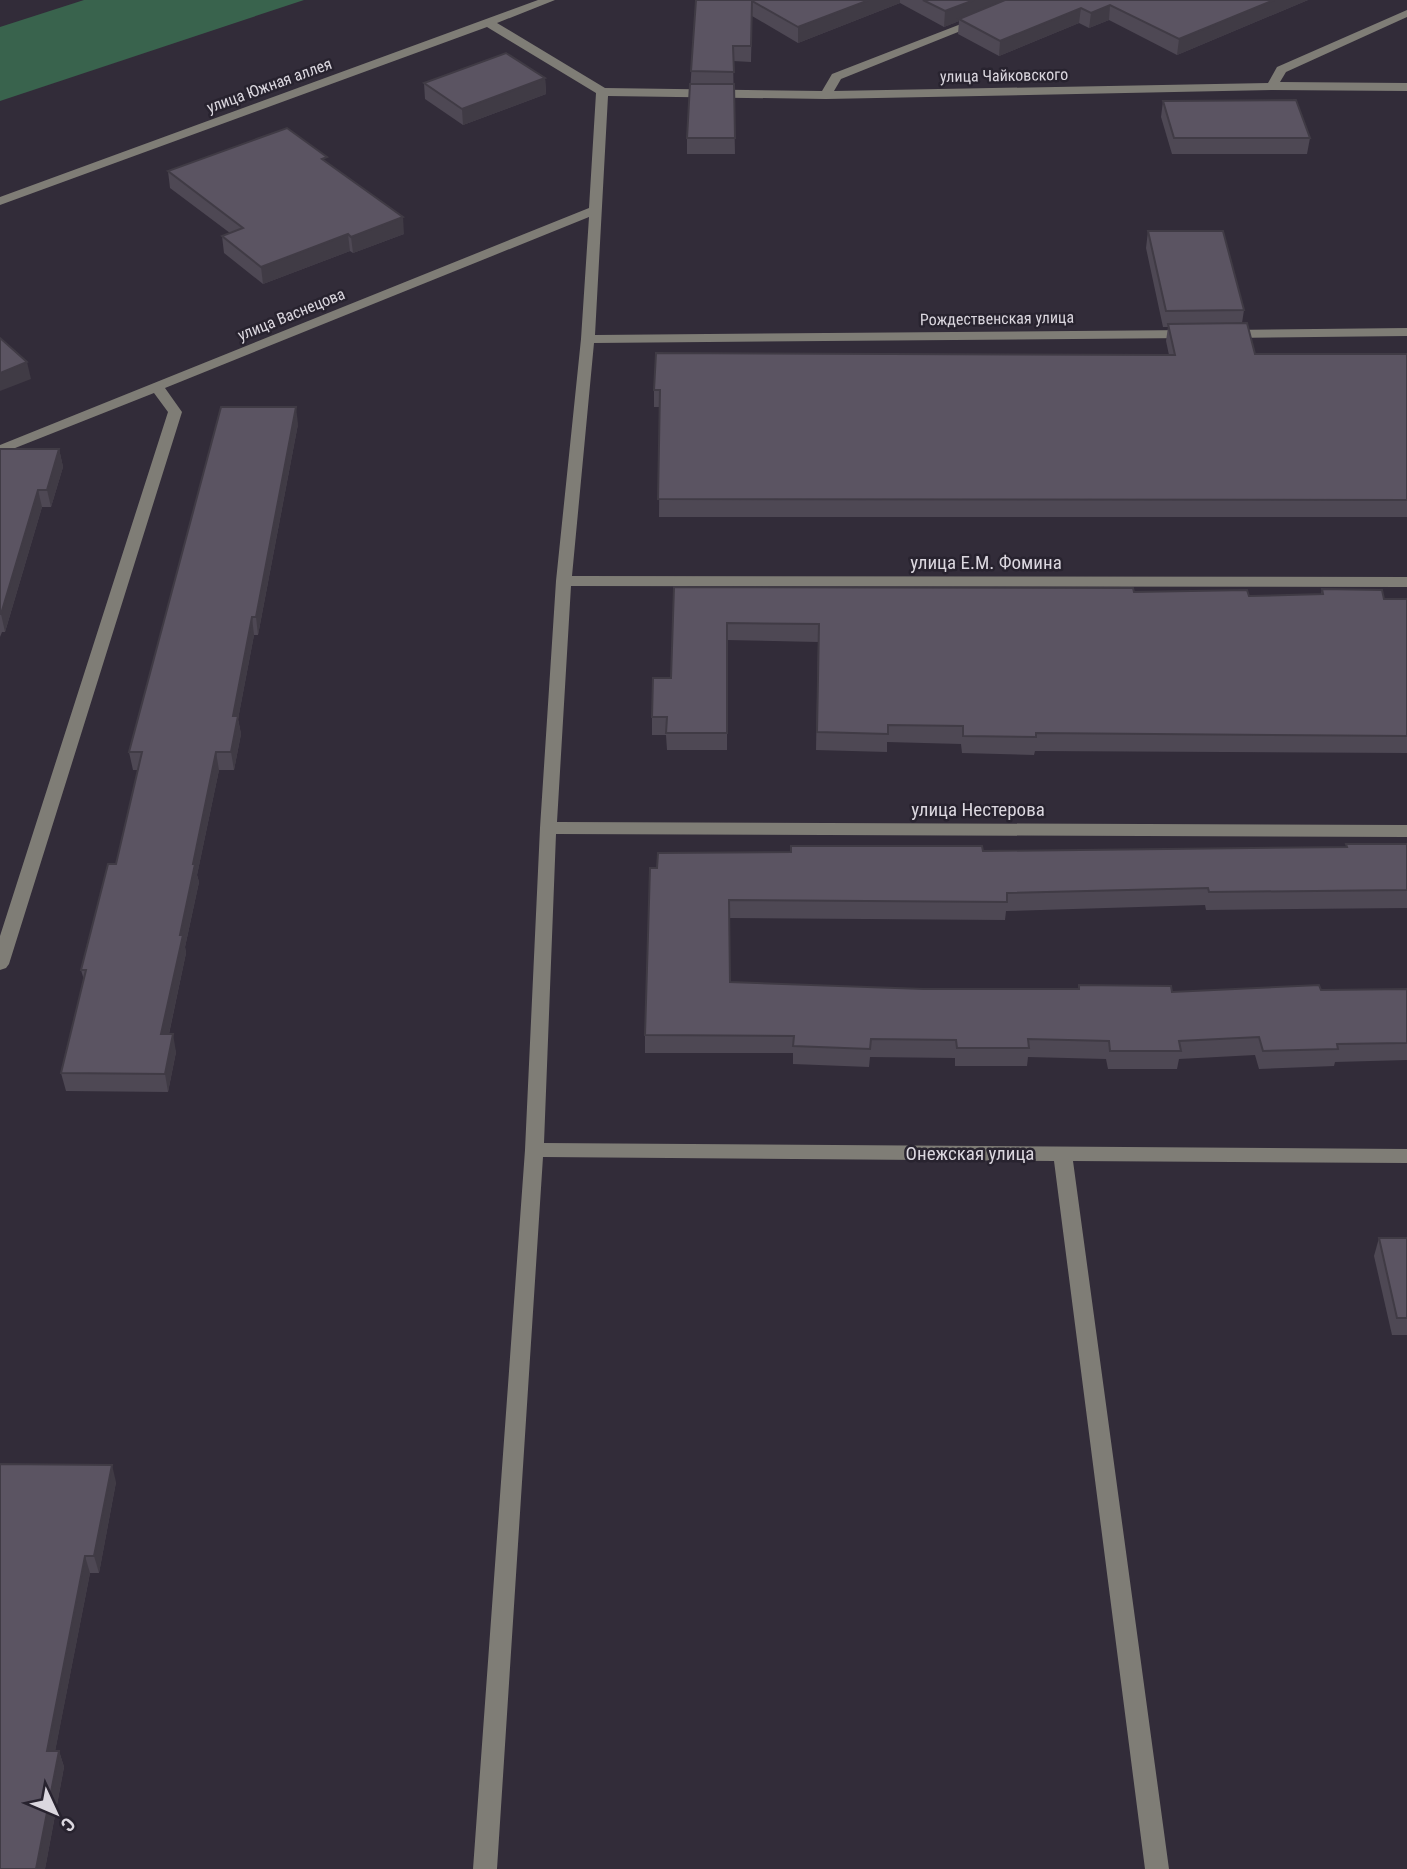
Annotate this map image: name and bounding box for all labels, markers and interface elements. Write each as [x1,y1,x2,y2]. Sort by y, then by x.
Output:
street label: улица Южная аллея [204,54,334,117]
street label: улица Чайковского [940,65,1068,86]
street label: улица Васнецова [235,284,348,345]
street label: Рождественская улица [920,308,1074,329]
street label: улица Е.М. Фомина [910,551,1062,574]
street label: улица Нестерова [911,798,1045,821]
street label: Онежская улица [906,1142,1034,1165]
north arrow [21,1778,91,1848]
text: С [56,1813,80,1836]

